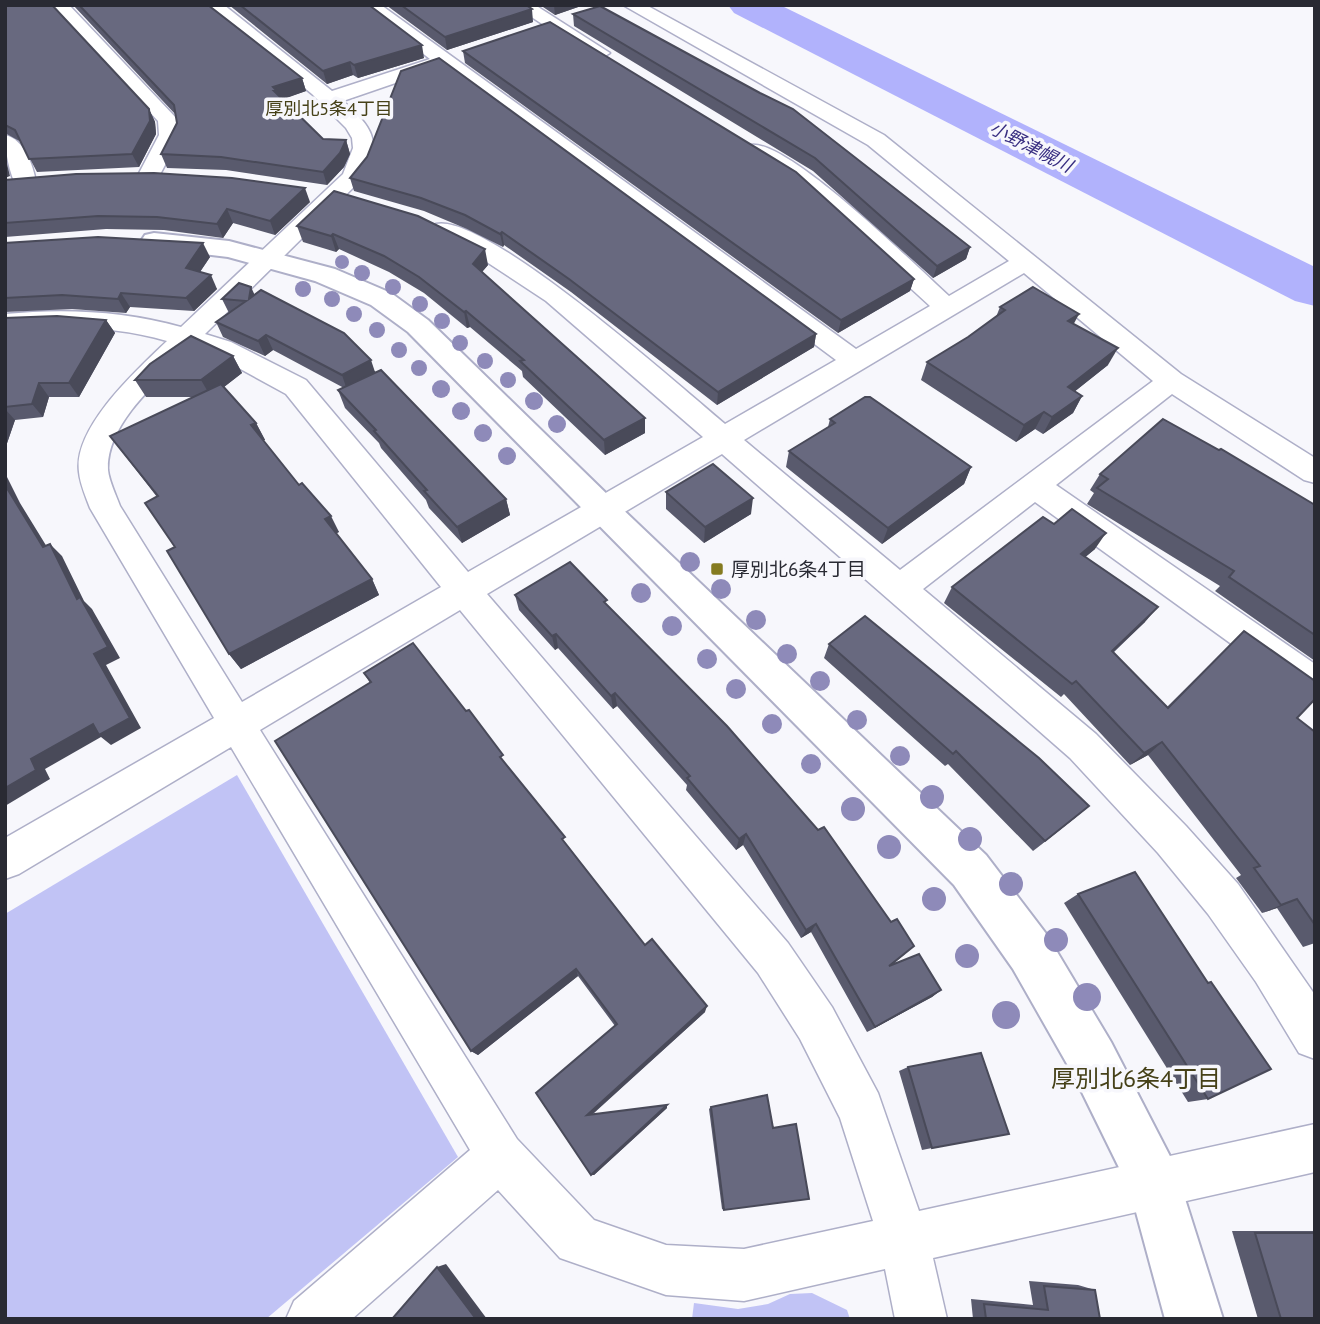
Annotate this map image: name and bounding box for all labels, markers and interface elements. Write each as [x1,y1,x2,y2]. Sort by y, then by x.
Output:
district label: 厚別北5条4丁目 [265,97,393,120]
water label: 小野津幌川 [986,116,1078,178]
place label: 厚別北6条4丁目 [731,557,866,581]
marker: 厚別北6条4丁目 [709,561,725,577]
district label: 厚別北6条4丁目 [1051,1063,1221,1094]

